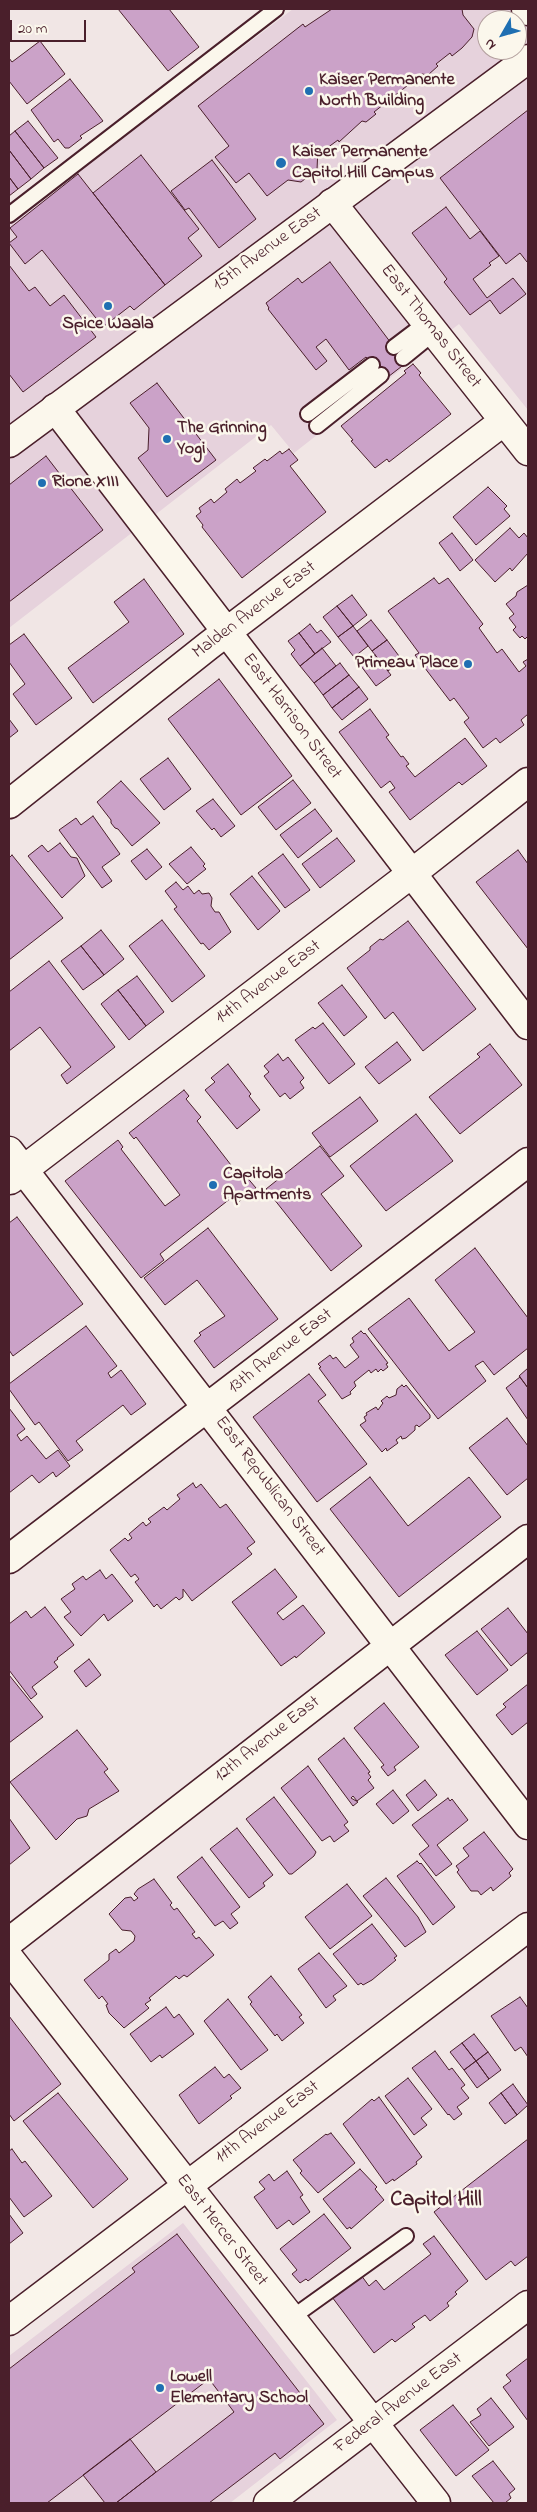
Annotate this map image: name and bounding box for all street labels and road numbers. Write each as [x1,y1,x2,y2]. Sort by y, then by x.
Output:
street label: 15th Avenue East [209,203,327,297]
street label: East Thomas Street [375,261,485,393]
street label: Malden Avenue East [189,557,321,665]
street label: East Harrison Street [237,650,345,784]
street label: 14th Avenue East [212,936,326,1030]
street label: 13th Avenue East [225,1305,337,1399]
street label: East Republican Street [209,1413,329,1561]
street label: 12th Avenue East [211,1692,325,1788]
street label: 11th Avenue East [212,2077,324,2169]
street label: East Mercer Street [171,2171,271,2291]
street label: Federal Avenue East [331,2349,467,2459]

